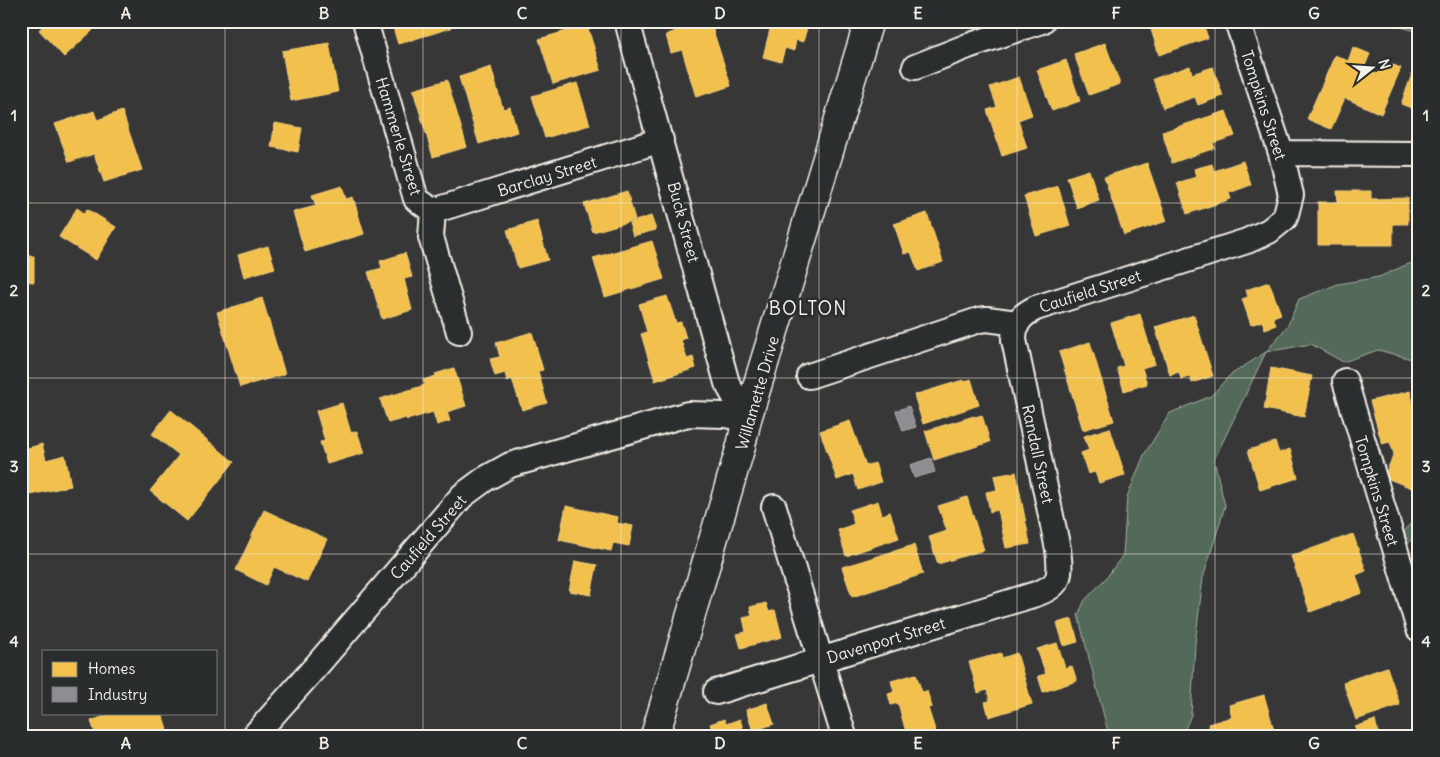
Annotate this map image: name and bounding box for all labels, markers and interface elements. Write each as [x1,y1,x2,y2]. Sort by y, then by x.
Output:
text: A [121,3,131,23]
text: B [319,3,330,23]
text: C [517,3,528,23]
text: D [714,3,726,23]
text: E [913,3,923,23]
text: F [1111,3,1121,23]
text: G [1308,3,1320,23]
north arrow [1348,42,1398,92]
street label: Tompkins Street [1237,48,1291,163]
text: N [1374,57,1394,71]
street label: Hammerle Street [372,74,427,198]
text: 1 [11,105,17,125]
text: 1 [1423,105,1429,125]
street label: Barclay Street [495,151,599,201]
street label: Buck Street [664,180,705,265]
street label: Caufield Street [1037,265,1144,317]
text: 2 [10,280,19,300]
text: 2 [1422,280,1431,300]
district label: BOLTON [769,296,847,320]
street label: Willamette Drive [731,334,783,452]
street label: Randall Street [1018,403,1058,506]
street label: Tompkins Street [1351,433,1403,549]
text: 3 [9,456,19,476]
text: 3 [1421,456,1431,476]
street label: Caufield Street [386,490,471,583]
street label: Davenport Street [824,612,948,667]
text: 4 [9,631,19,651]
text: 4 [1421,631,1431,651]
legend [42,650,218,714]
text: Homes [88,659,135,678]
text: Industry [88,685,147,704]
text: A [121,733,131,753]
text: B [319,733,330,753]
text: C [517,733,528,753]
text: D [714,733,726,753]
text: E [913,733,923,753]
text: F [1111,733,1121,753]
text: G [1308,733,1320,753]

